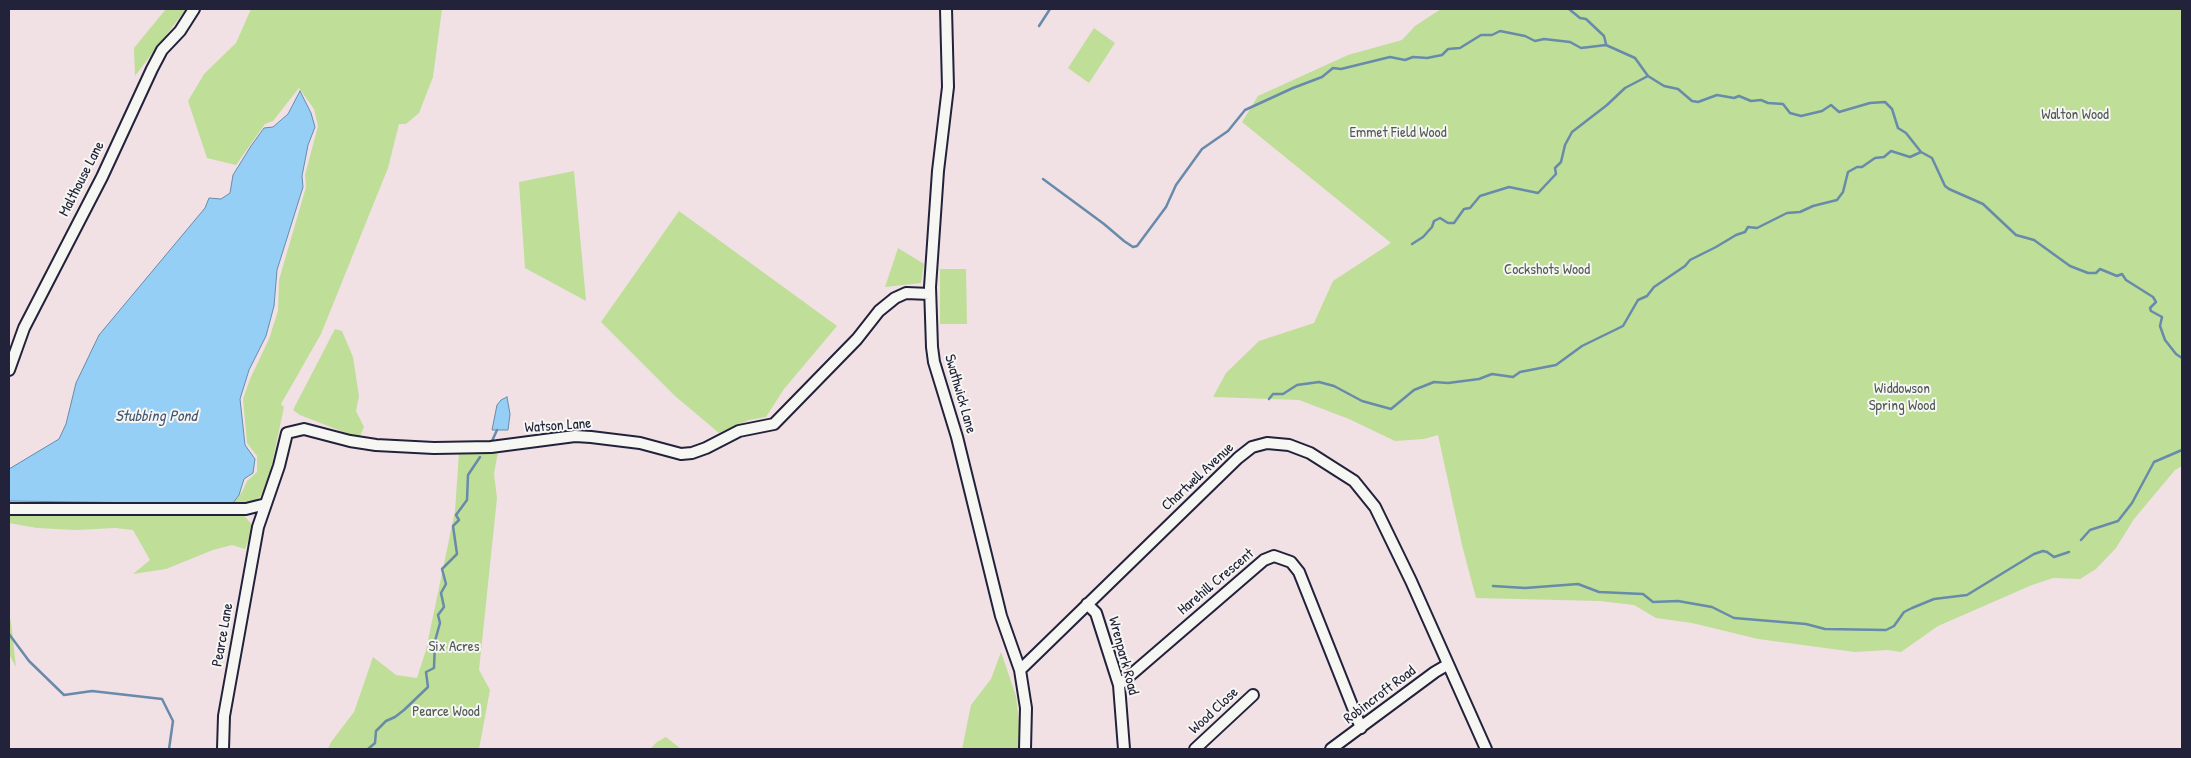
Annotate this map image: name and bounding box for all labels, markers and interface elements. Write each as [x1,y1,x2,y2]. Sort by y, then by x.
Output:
park label: Walton Wood [2041,106,2109,124]
park label: Emmet Field Wood [1349,124,1447,142]
street label: Malthouse Lane [55,139,109,219]
park label: Cockshots Wood [1504,261,1590,279]
street label: Swathwick Lane [940,353,980,435]
park label: Widdowson Spring Wood [1869,380,1935,415]
water label: Stubbing Pond [115,407,197,427]
street label: Watson Lane [524,415,592,437]
street label: Chartwell Avenue [1158,439,1238,515]
street label: Harehill Crescent [1174,545,1258,619]
street label: Pearce Lane [209,602,237,668]
street label: Wrenpark Road [1104,615,1142,697]
park label: Six Acres [428,638,480,656]
street label: Robincroft Road [1340,662,1420,728]
street label: Wood Close [1186,684,1242,738]
park label: Pearce Wood [412,703,480,721]

